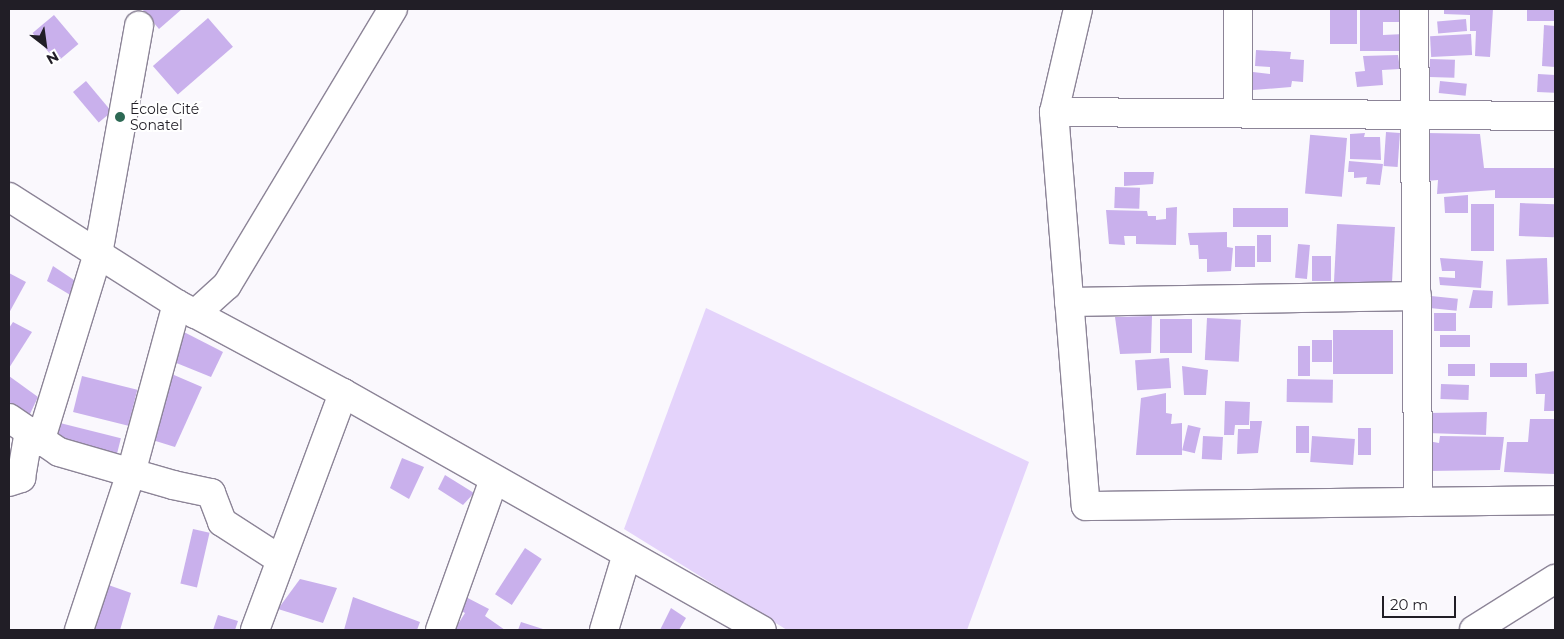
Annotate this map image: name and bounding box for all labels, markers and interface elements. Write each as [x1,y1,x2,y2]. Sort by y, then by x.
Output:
north arrow [20,20,70,70]
text: N [43,47,62,69]
place label: École Cité Sonatel [130,101,199,134]
marker: École Cité Sonatel [114,111,126,123]
scale bar [1384,586,1458,618]
text: 20 m [1390,595,1428,614]

